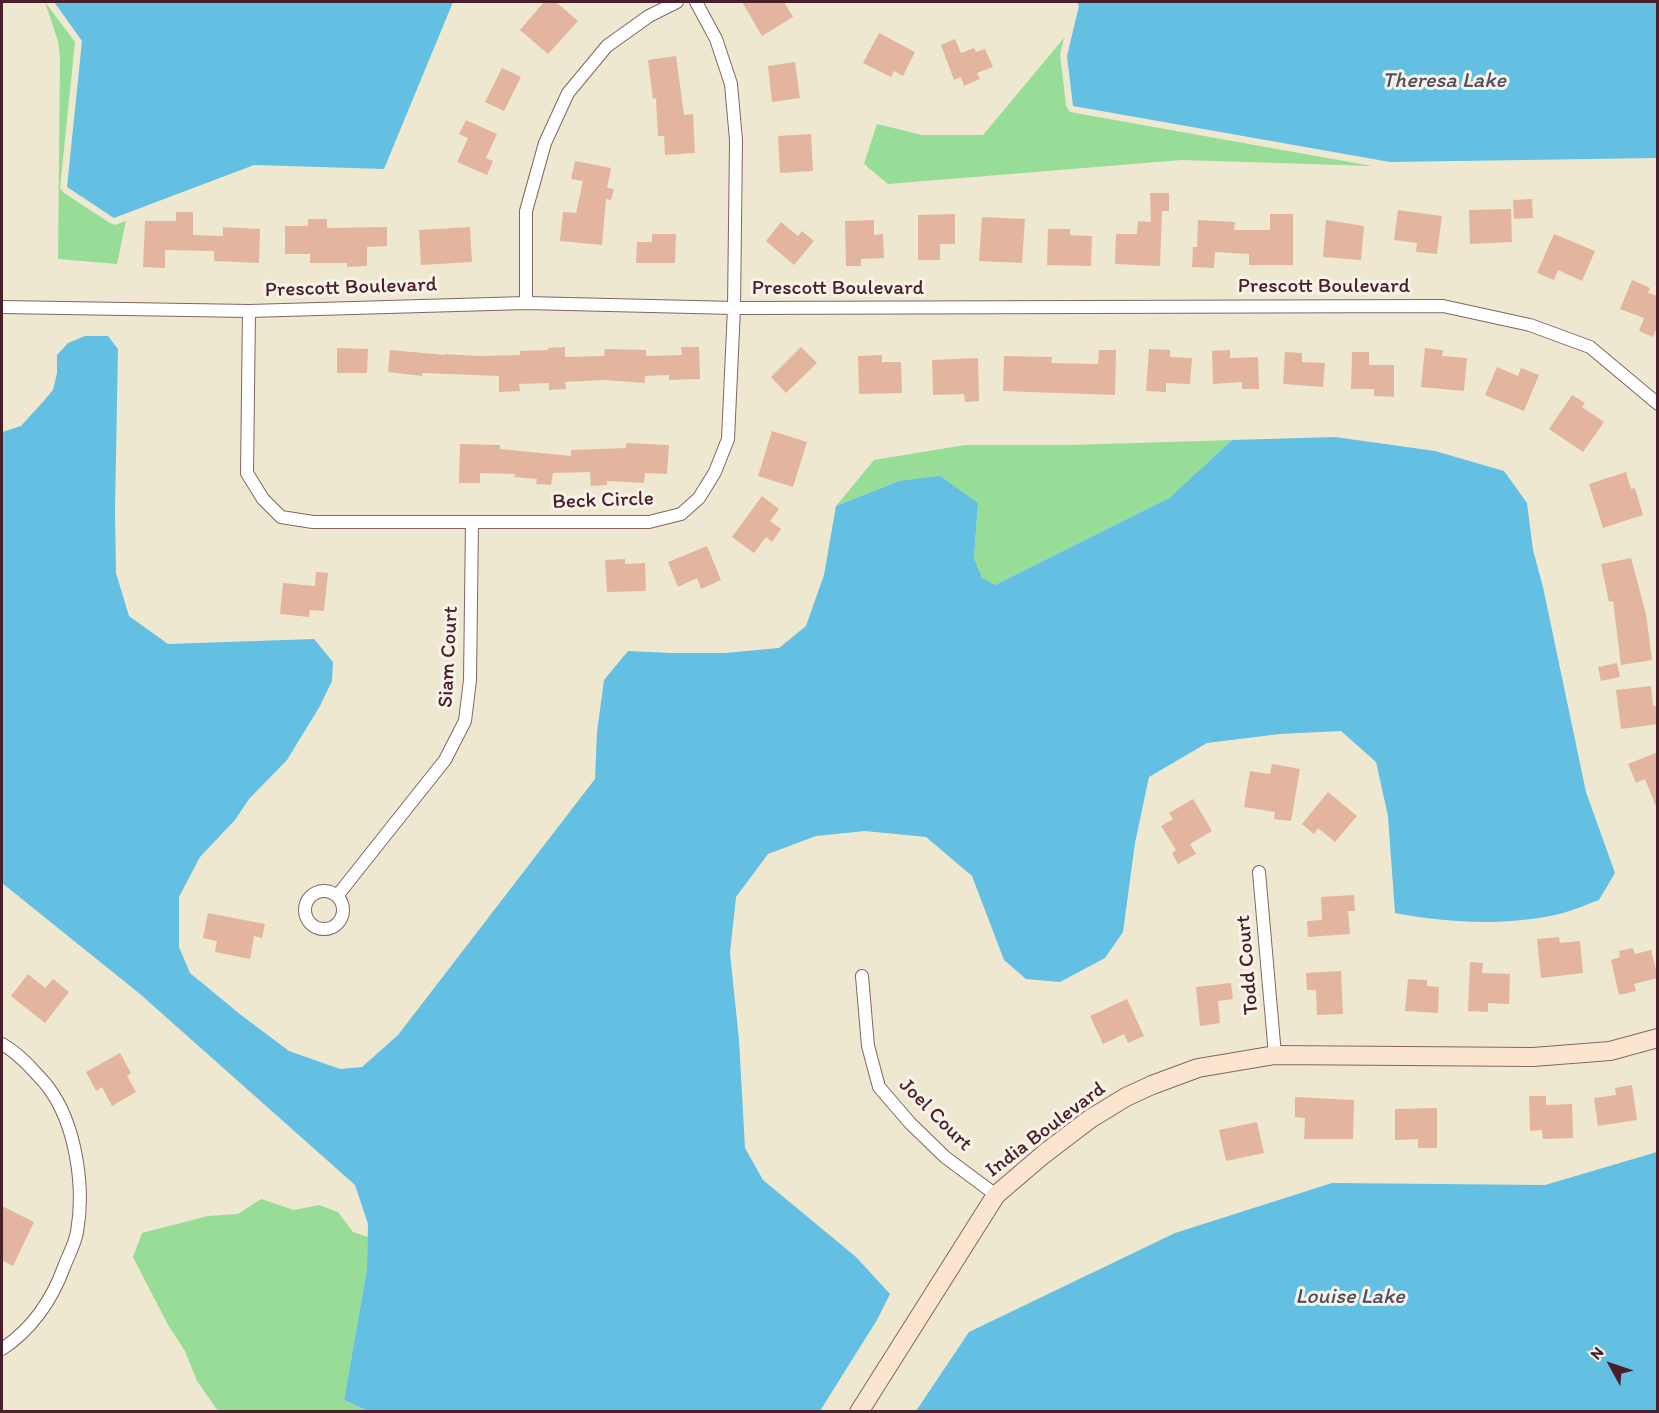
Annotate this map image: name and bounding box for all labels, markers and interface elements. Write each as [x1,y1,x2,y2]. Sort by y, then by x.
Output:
water label: Theresa Lake [1382,68,1506,94]
street label: Prescott Boulevard [264,272,438,304]
street label: Prescott Boulevard [1238,274,1410,300]
street label: Prescott Boulevard [752,276,924,302]
street label: Beck Circle [552,487,654,515]
street label: Siam Court [434,606,464,708]
street label: Todd Court [1231,914,1265,1016]
street label: Joel Court [893,1073,977,1157]
street label: India Boulevard [981,1077,1111,1183]
water label: Louise Lake [1295,1284,1405,1310]
north arrow [1581,1335,1641,1395]
text: N [1586,1343,1608,1363]

